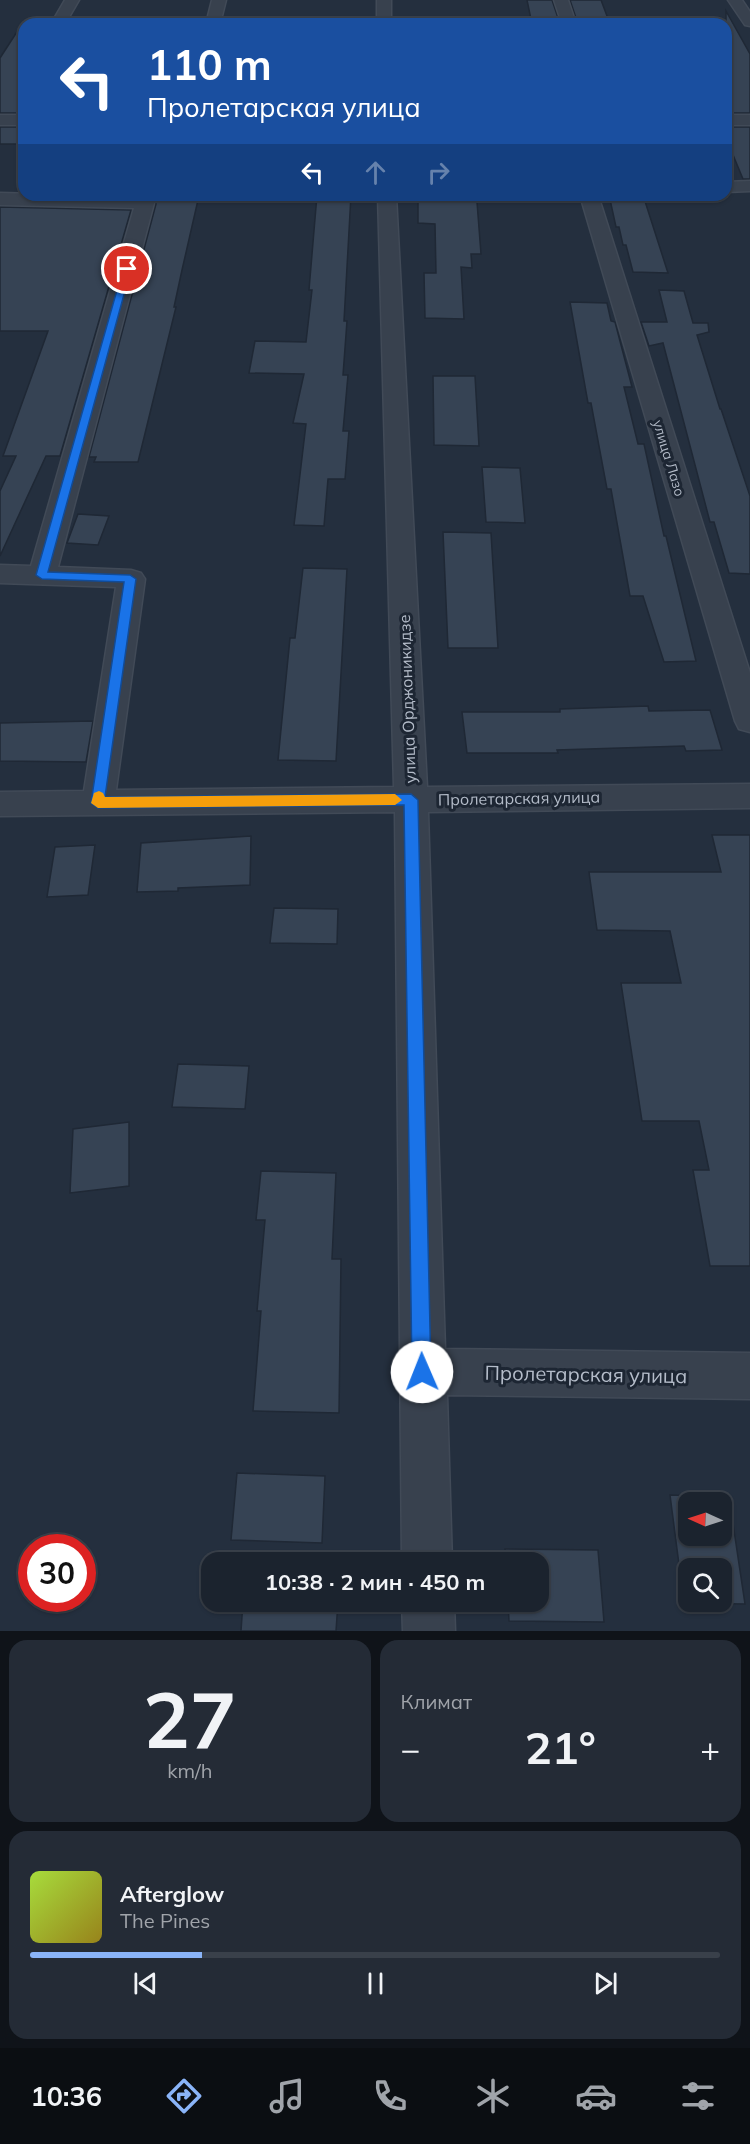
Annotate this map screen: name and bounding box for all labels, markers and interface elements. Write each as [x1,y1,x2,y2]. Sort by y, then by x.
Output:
text: 110 m [147,38,272,91]
icon: left [48,42,126,120]
text: Пролетарская улица [147,90,421,124]
icon: left [296,156,329,189]
icon: ahead [359,156,392,189]
icon: right [422,156,455,189]
pin [101,243,152,294]
icon: arrive [110,252,143,285]
street label: улица Лазо [649,418,689,498]
street label: улица Орджоникидзе [394,614,420,784]
street label: Пролетарская улица [438,787,600,809]
position arrow [390,1340,454,1404]
street label: Пролетарская улица [484,1360,688,1388]
north arrow [678,1492,732,1546]
map controls [678,1492,732,1612]
speed limit sign: 30 [18,1534,96,1612]
button: search [678,1558,732,1612]
text: 10:38 · 2 мин · 450 m [265,1568,485,1596]
text: 27 [143,1670,237,1768]
text: Климат [401,1689,472,1714]
text: 21° [525,1719,596,1775]
text: − [401,1728,420,1769]
text: + [700,1728,720,1769]
text: km/h [167,1758,212,1783]
text: Afterglow [120,1880,224,1908]
text: The Pines [120,1908,210,1933]
icon: previous [129,1967,162,2000]
icon: pause [359,1967,392,2000]
icon: next [589,1967,622,2000]
icon: directions [163,2075,205,2117]
icon: music [266,2075,308,2117]
icon: phone [369,2075,411,2117]
icon: climate [472,2075,514,2117]
icon: car [575,2075,617,2117]
icon: filters [677,2075,719,2117]
text: 10:36 [30,2079,102,2113]

